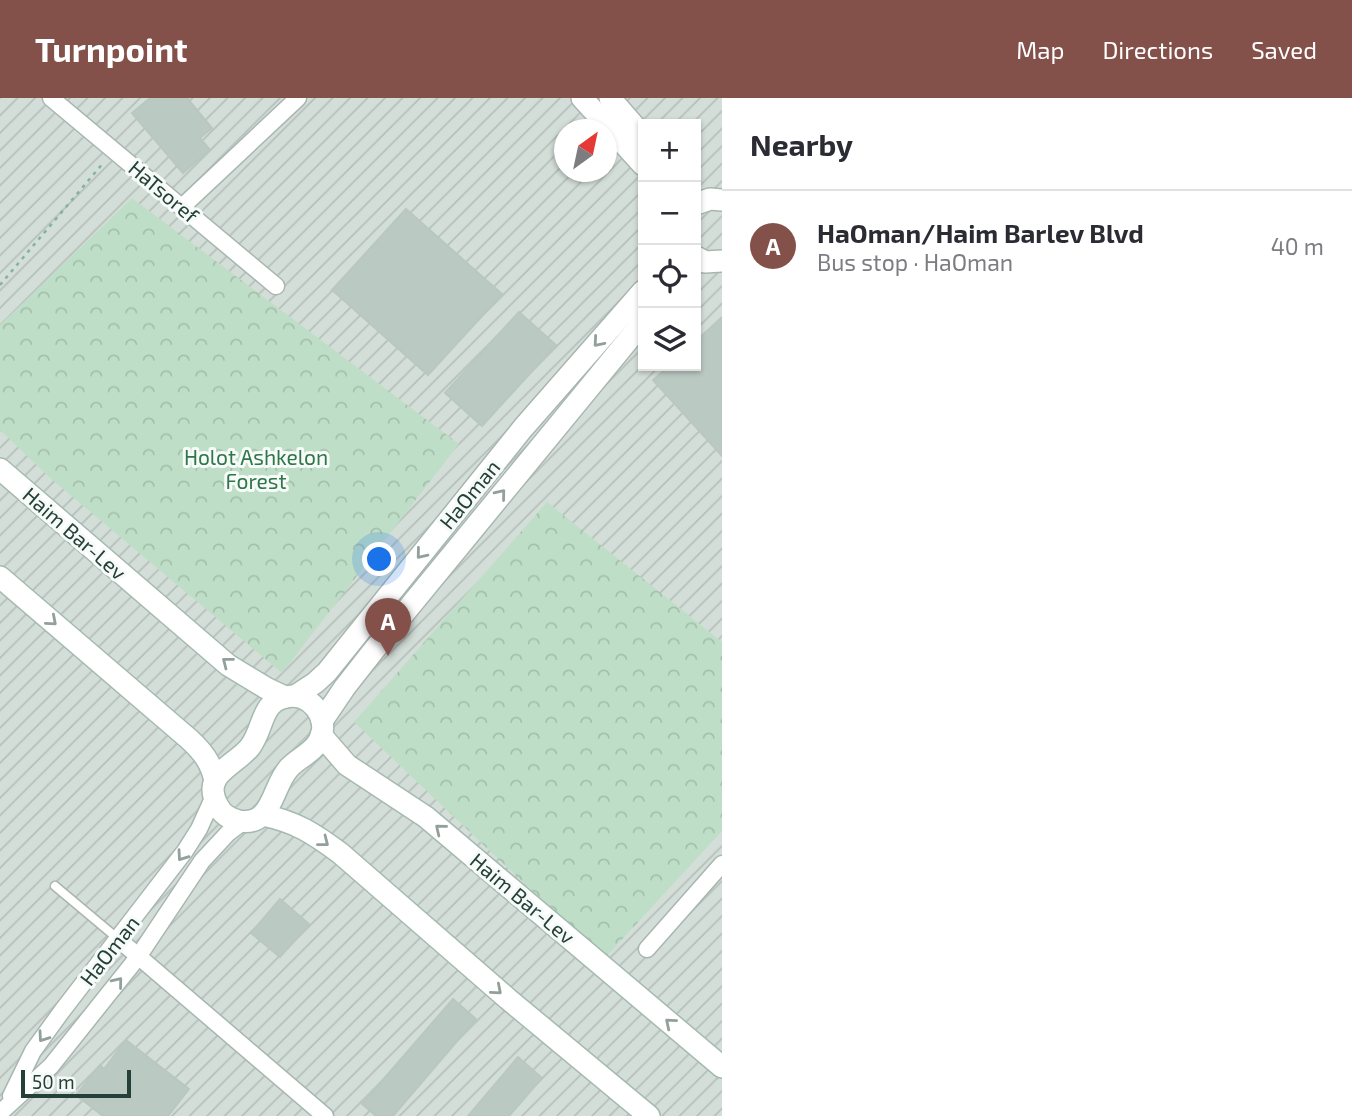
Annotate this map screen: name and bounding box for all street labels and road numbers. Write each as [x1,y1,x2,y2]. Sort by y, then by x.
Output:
street label: HaTsoref [124,155,205,228]
street label: HaOman [434,454,504,534]
street label: Haim Bar-Lev [18,481,132,585]
street label: Haim Bar-Lev [466,847,580,949]
street label: HaOman [74,910,144,990]

